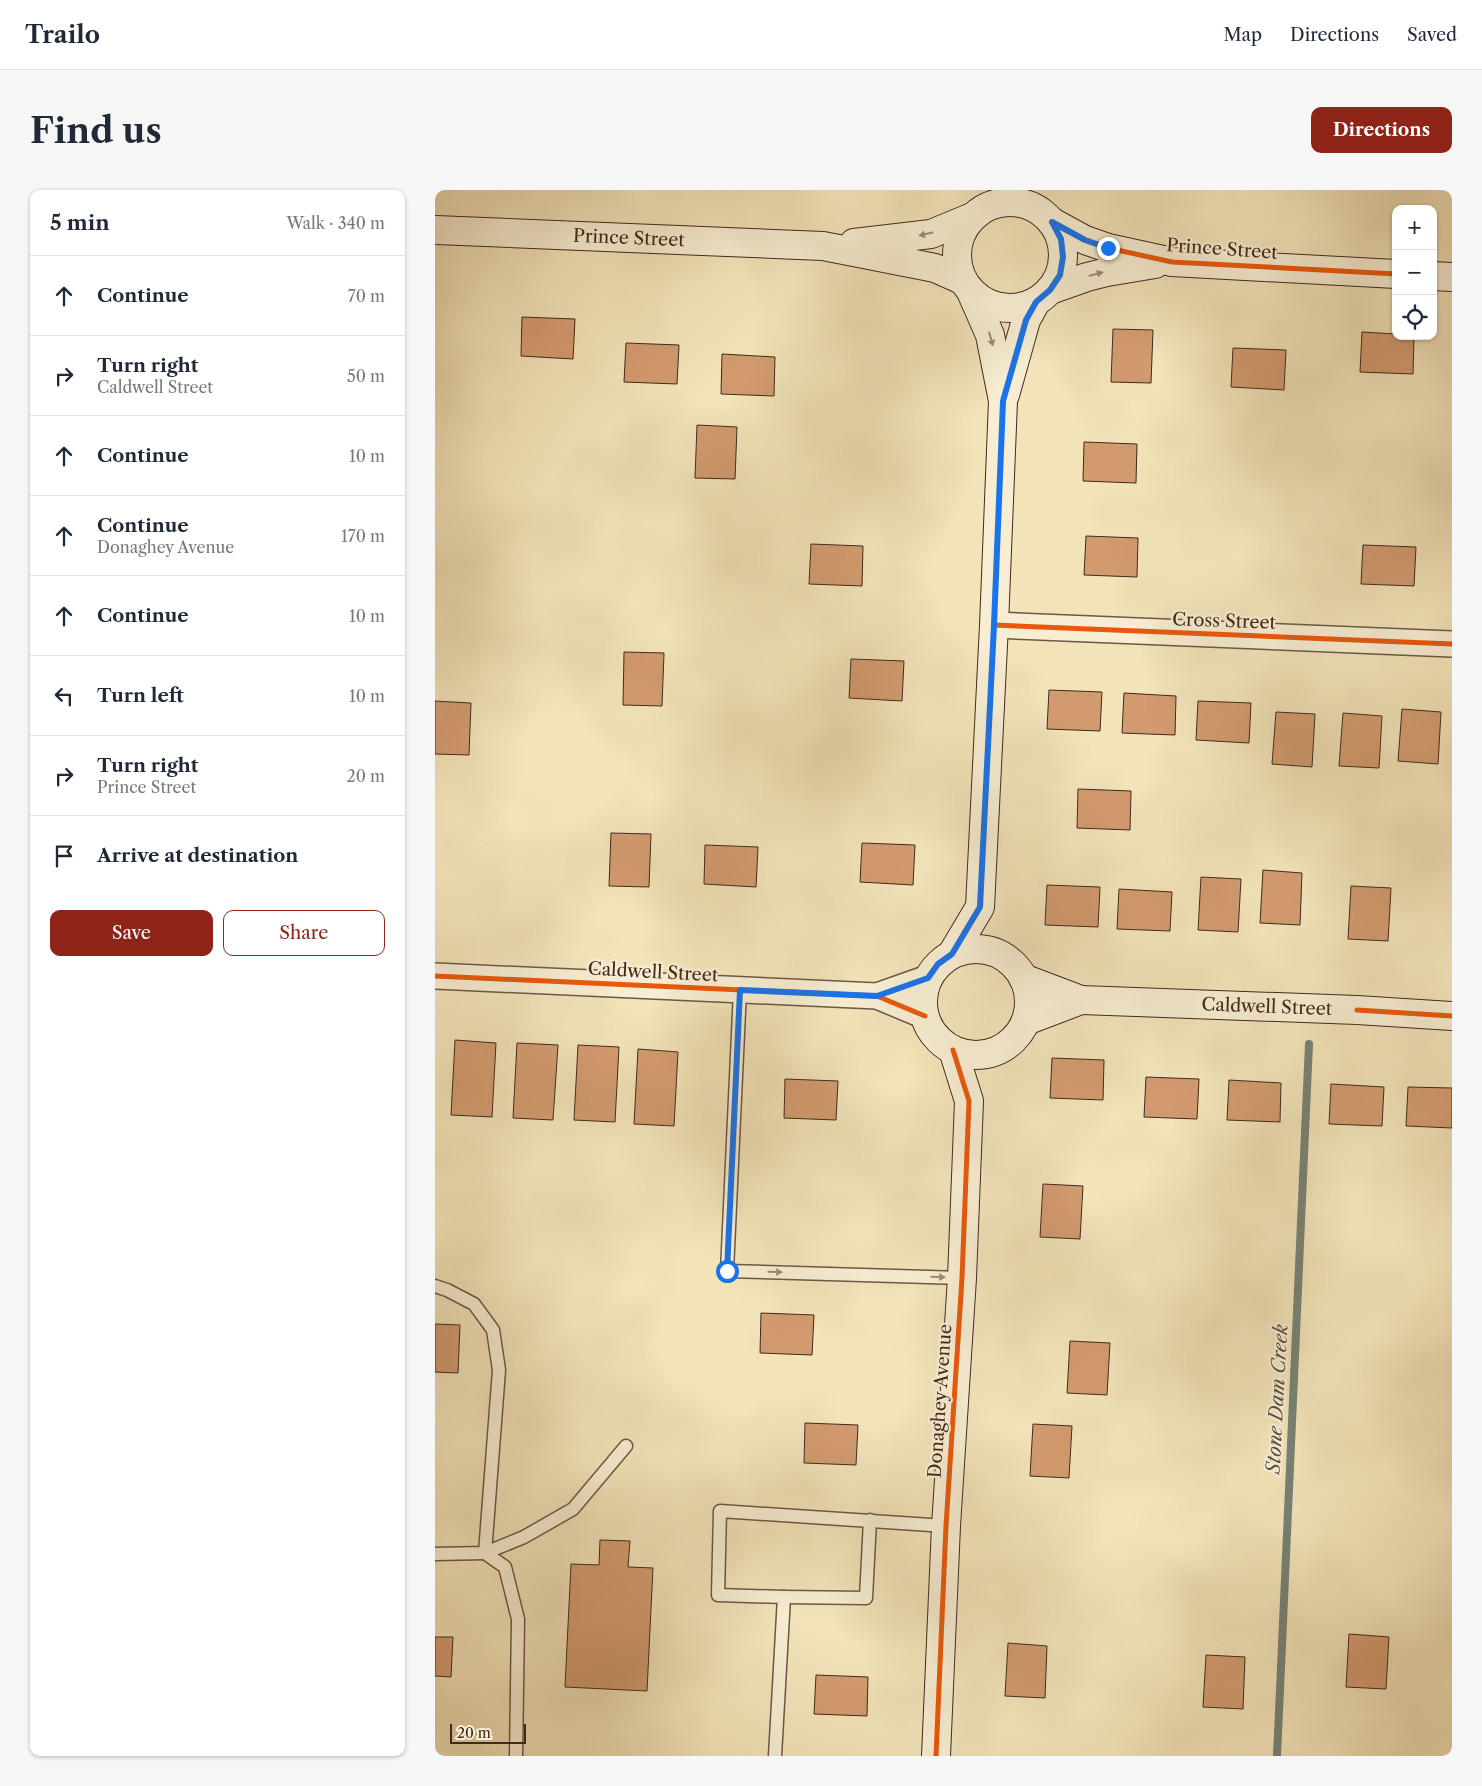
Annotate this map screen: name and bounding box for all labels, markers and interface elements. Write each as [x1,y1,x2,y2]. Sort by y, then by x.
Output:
text: Trailo [25,20,100,49]
text: Map [1223,24,1262,46]
text: Directions [1290,24,1379,46]
text: Saved [1407,24,1457,46]
button: Directions [1311,107,1452,153]
text: Find us [30,109,162,152]
map controls [1392,205,1437,340]
button: + [1392,205,1437,250]
text: 5 min [50,210,110,235]
text: Walk · 340 m [286,213,385,233]
street label: Prince Street [573,225,686,251]
one-way arrow [919,230,934,238]
street label: Prince Street [1166,234,1279,264]
route end [1097,237,1120,260]
button: − [1392,250,1437,295]
one-way arrow [1089,270,1104,278]
icon: ahead [50,282,78,310]
text: Continue [97,284,189,307]
text: 70 m [348,286,385,306]
button: locate [1392,295,1437,340]
one-way arrow [987,331,995,346]
text: Turn right [97,354,198,377]
icon: right [50,362,78,390]
text: 50 m [347,366,385,386]
text: Caldwell Street [97,377,213,397]
icon: ahead [50,442,78,470]
text: Continue [97,444,189,467]
text: 10 m [349,446,385,466]
text: Continue [97,514,189,537]
icon: ahead [50,522,78,550]
text: 170 m [341,526,385,546]
text: Donaghey Avenue [97,537,234,557]
icon: ahead [50,602,78,630]
text: Continue [97,604,189,627]
text: 10 m [349,606,385,626]
street label: Cross Street [1172,608,1277,634]
icon: left [50,682,78,710]
text: Turn left [97,684,184,707]
text: 10 m [349,686,385,706]
text: Turn right [97,754,198,777]
icon: right [50,762,78,790]
text: 20 m [346,766,385,786]
text: Prince Street [97,777,196,797]
icon: arrive [50,842,78,870]
text: Arrive at destination [97,844,298,867]
button: Save [50,910,213,956]
button: Share [223,910,385,956]
street label: Caldwell Street [587,958,719,986]
street label: Caldwell Street [1201,993,1333,1020]
route start [716,1260,739,1283]
one-way arrow [768,1268,784,1276]
one-way arrow [930,1273,946,1281]
street label: Donaghey Avenue [924,1323,956,1479]
water label: Stone Dam Creek [1262,1324,1292,1475]
scale bar [450,1721,526,1744]
text: 20 m [457,1724,491,1742]

